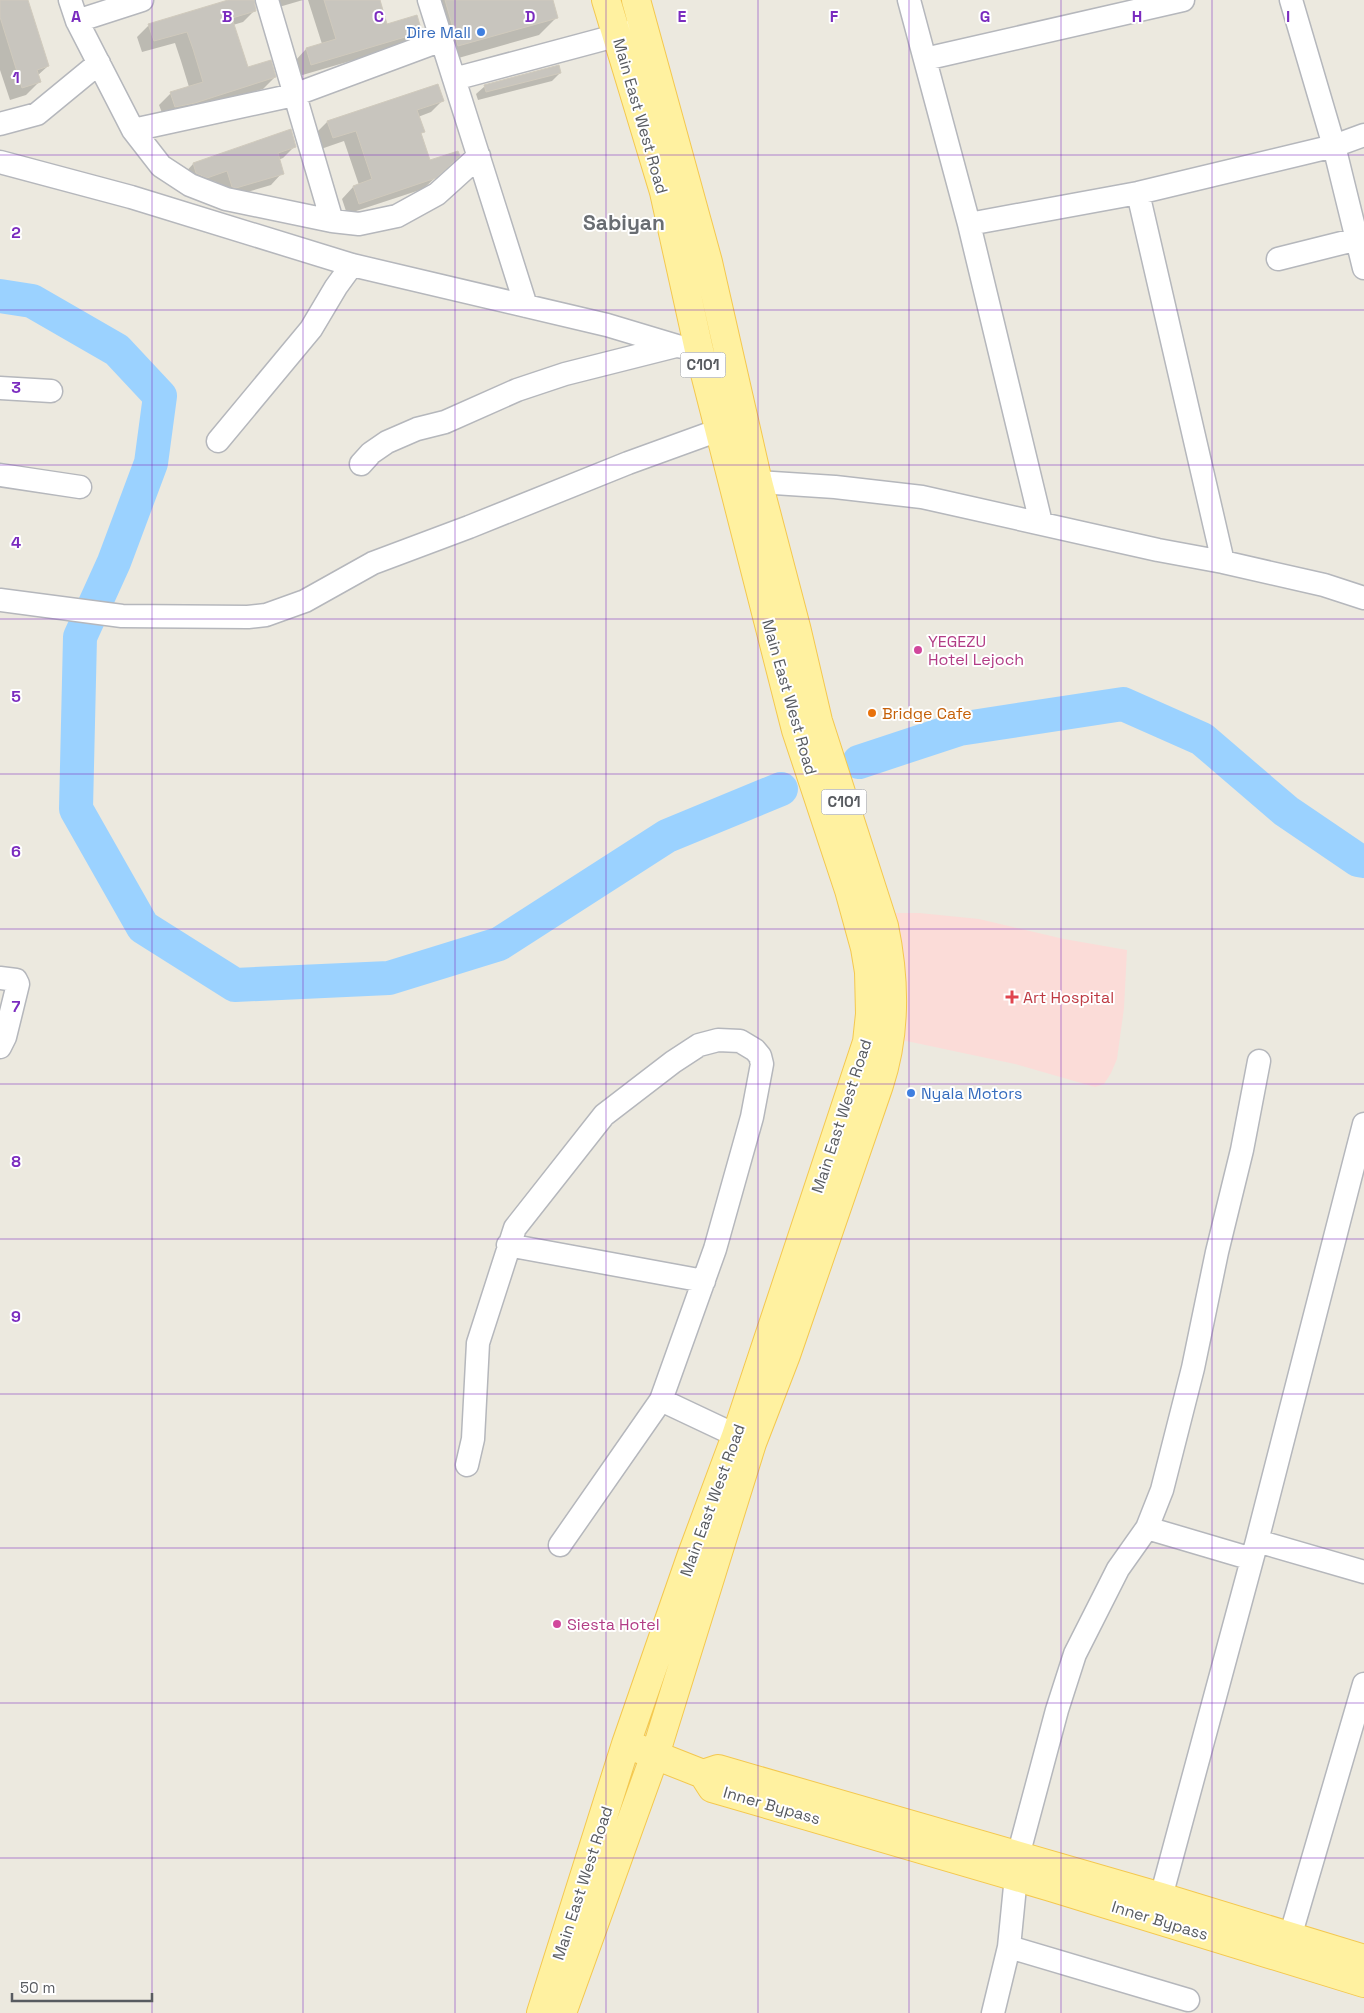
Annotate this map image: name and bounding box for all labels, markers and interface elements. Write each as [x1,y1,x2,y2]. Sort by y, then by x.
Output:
text: A [71,6,81,27]
text: B [222,6,232,27]
text: C [374,6,384,27]
text: D [525,6,535,27]
text: E [678,6,687,27]
text: F [830,6,839,27]
text: G [980,6,990,27]
text: H [1132,6,1142,27]
text: I [1286,6,1290,27]
place label: Dire Mall [406,22,471,43]
marker: Dire Mall [475,26,487,38]
street label: Main East West Road [608,36,673,196]
text: 1 [12,67,20,88]
district label: Sabiyan [583,209,665,236]
text: 2 [11,222,21,243]
road number: C101 [680,352,726,378]
text: 3 [11,377,21,398]
text: 4 [11,532,21,553]
street label: Main East West Road [757,617,822,777]
place label: YEGEZU Hotel Lejoch [928,631,1024,670]
marker: YEGEZU Hotel Lejoch [912,644,924,656]
text: 5 [11,686,21,707]
place label: Bridge Cafe [882,703,972,724]
marker: Bridge Cafe [866,707,878,719]
road number: C101 [822,790,866,814]
text: 6 [11,841,21,862]
place label: Art Hospital [1023,987,1114,1008]
marker: Art Hospital [1005,990,1019,1004]
text: 7 [12,996,21,1017]
street label: Main East West Road [807,1036,876,1196]
place label: Nyala Motors [921,1083,1023,1104]
marker: Nyala Motors [905,1087,917,1099]
text: 8 [11,1151,21,1172]
text: 9 [11,1306,21,1327]
street label: Main East West Road [675,1421,750,1579]
place label: Siesta Hotel [567,1614,660,1635]
marker: Siesta Hotel [551,1618,563,1630]
street label: Inner Bypass [721,1782,823,1829]
street label: Main East West Road [548,1803,617,1963]
street label: Inner Bypass [1109,1896,1211,1945]
scale bar [12,1970,152,2002]
text: 50 m [20,1978,55,1997]

